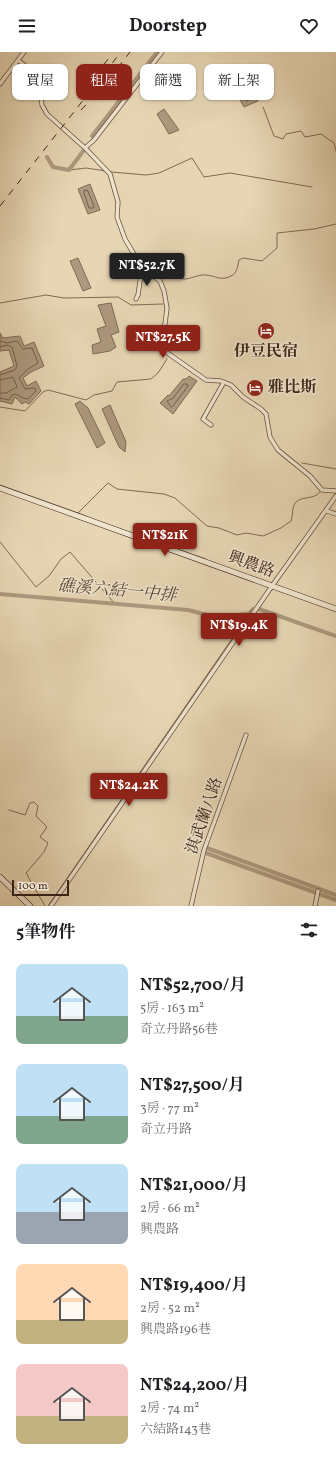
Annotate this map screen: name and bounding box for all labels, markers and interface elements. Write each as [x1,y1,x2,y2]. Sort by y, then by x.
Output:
text: Doorstep [129,14,207,39]
icon: menu [16,15,38,37]
icon: heart [298,15,320,37]
chip: 買屋 [12,64,68,100]
chip: 租屋 [76,64,132,100]
chip: 篩選 [140,64,196,100]
chip: 新上架 [204,64,274,100]
pin: NT$52.7K [106,253,188,287]
text: NT$52.7K [119,257,175,275]
hotel icon: 伊豆民宿 [256,321,276,341]
pin: NT$27.5K [122,325,204,359]
text: NT$27.5K [135,329,191,347]
place label: 伊豆民宿 [234,341,298,363]
place label: 雅比斯 [268,377,317,399]
hotel icon: 雅比斯 [245,378,265,398]
pin: NT$21K [132,523,198,557]
text: NT$21K [142,527,188,545]
street label: 興農路 [225,546,277,584]
water label: 礁溪六結一中排 [57,574,180,608]
pin: NT$19.4K [198,613,280,647]
text: NT$19.4K [210,617,268,635]
pin: NT$24.2K [88,773,170,807]
street label: 淇武蘭八路 [182,775,228,857]
text: NT$24.2K [99,777,159,795]
scale bar [12,878,69,897]
text: 100 m [18,879,48,894]
icon: filters [298,919,320,941]
text: 5筆物件 [16,921,75,944]
text: NT$52,700/月 [140,974,246,997]
icon: home [48,980,96,1028]
text: 5房 · 163 m² [140,1000,204,1018]
text: 奇立丹路56巷 [140,1021,218,1039]
text: NT$27,500/月 [140,1074,245,1097]
icon: home [48,1080,96,1128]
text: 3房 · 77 m² [140,1100,199,1118]
text: 奇立丹路 [140,1121,192,1139]
text: NT$21,000/月 [140,1174,249,1197]
icon: home [48,1180,96,1228]
text: 2房 · 66 m² [140,1200,200,1218]
text: 興農路 [140,1221,179,1239]
text: NT$19,400/月 [140,1274,248,1297]
icon: home [48,1280,96,1328]
text: 2房 · 52 m² [140,1300,200,1318]
text: 興農路196巷 [140,1321,211,1339]
text: NT$24,200/月 [140,1374,250,1397]
icon: home [48,1380,96,1428]
text: 2房 · 74 m² [140,1400,199,1418]
text: 六結路143巷 [140,1421,211,1439]

